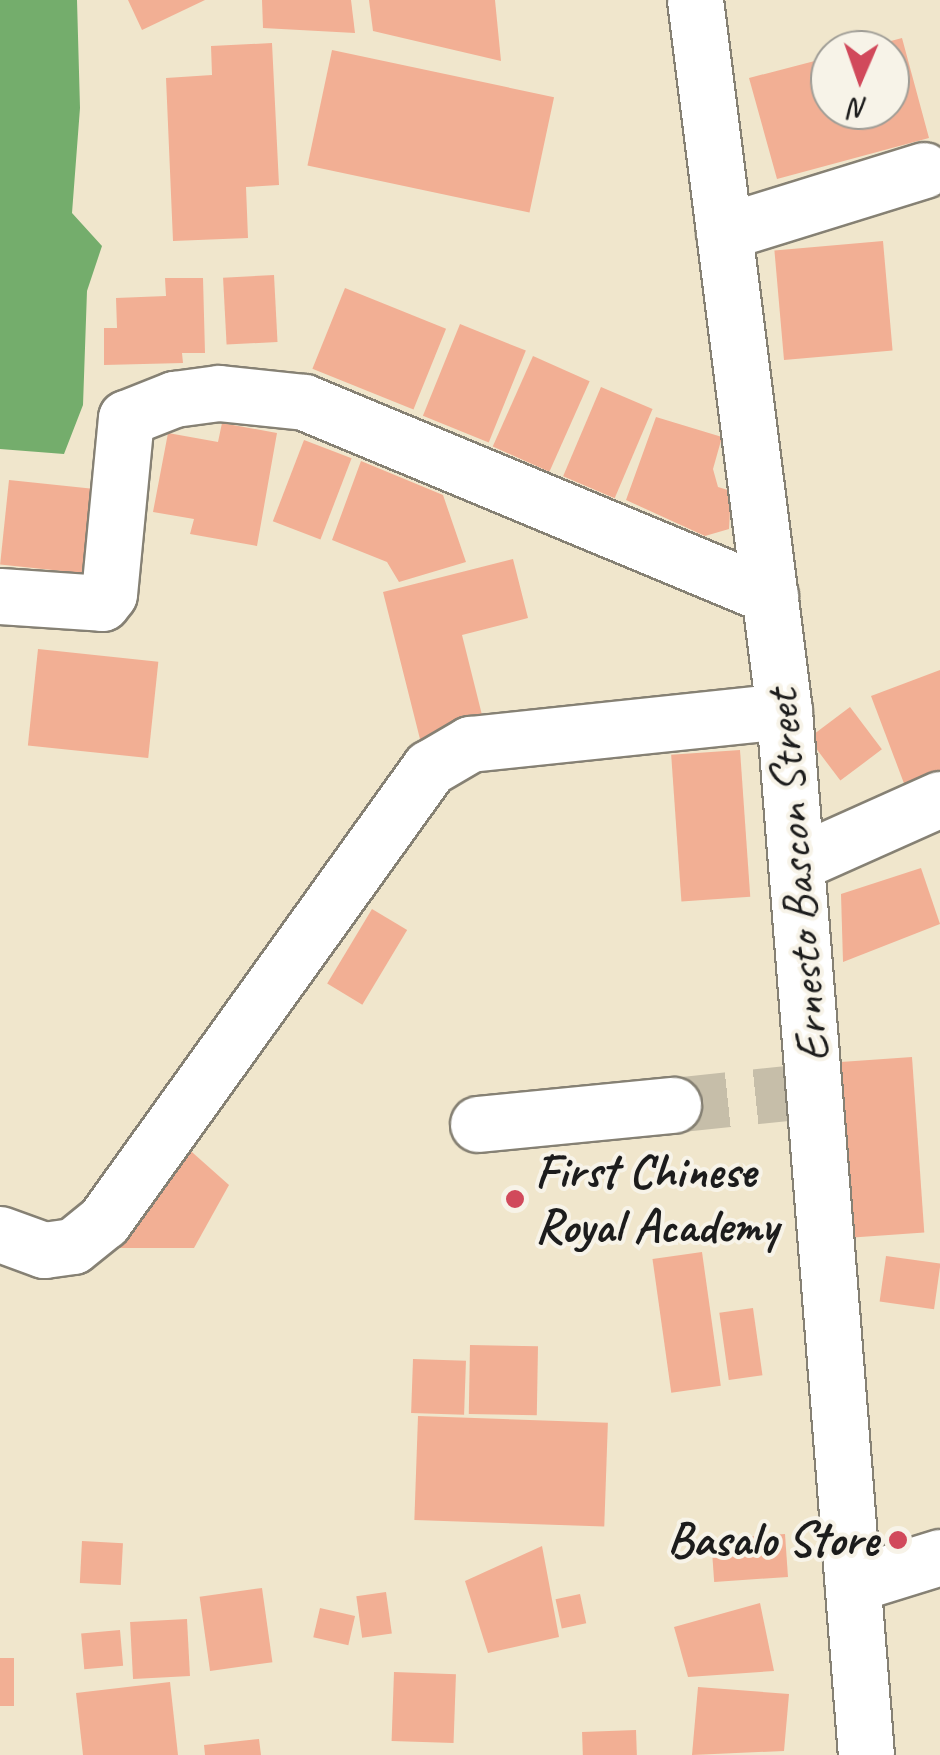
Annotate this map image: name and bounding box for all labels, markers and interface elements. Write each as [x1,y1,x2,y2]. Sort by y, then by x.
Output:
north arrow [810,30,910,130]
text: N [850,91,868,126]
street label: Ernesto Bascon Street [752,687,842,1065]
place label: First Chinese Royal Academy [535,1142,776,1255]
marker: First Chinese Royal Academy [504,1188,526,1210]
place label: Basalo Store [666,1511,878,1569]
marker: Basalo Store [887,1529,909,1551]

